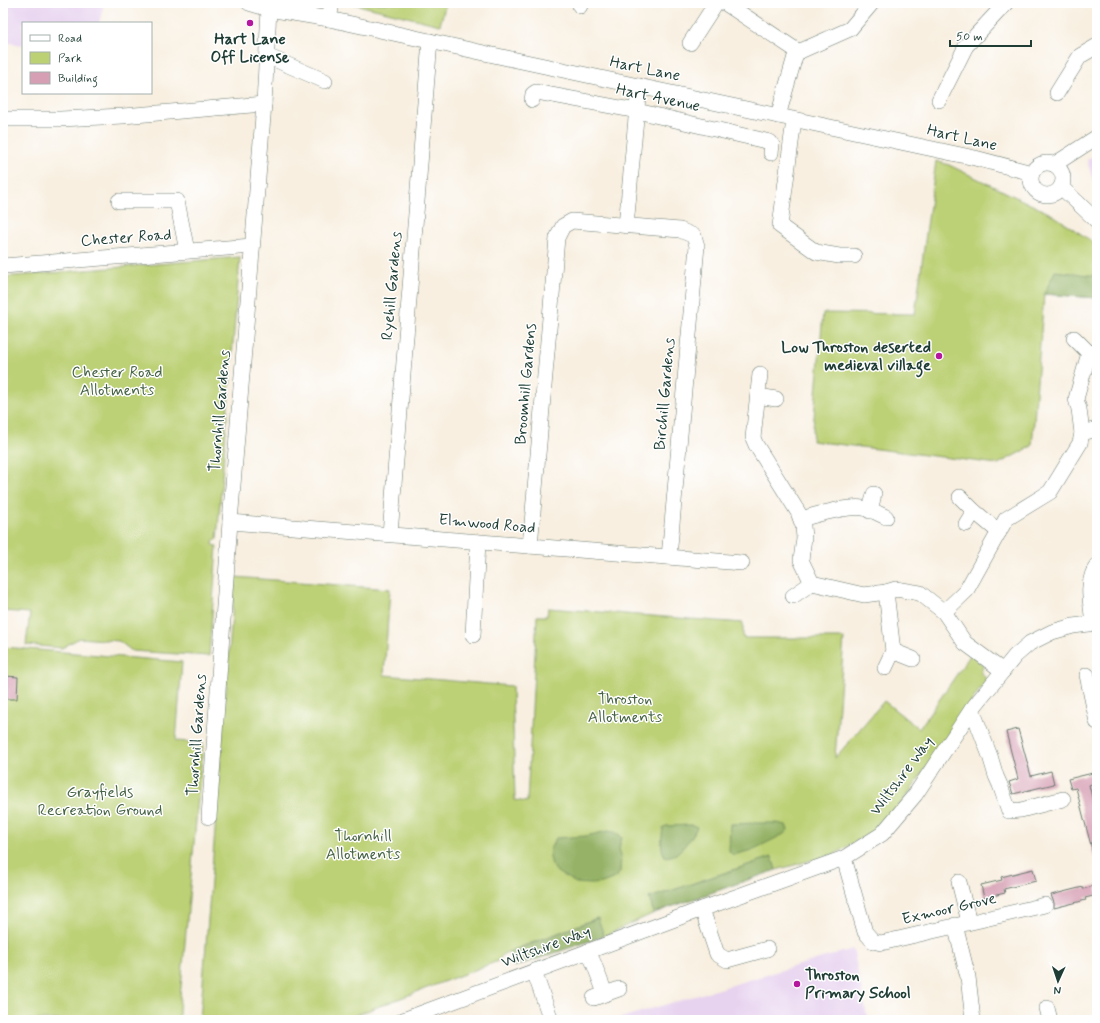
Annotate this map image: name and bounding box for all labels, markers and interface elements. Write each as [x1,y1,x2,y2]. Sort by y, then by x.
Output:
marker: Hart Lane Off License [245,18,255,28]
legend [22,22,152,94]
scale bar [950,22,1031,48]
place label: Hart Lane Off License [211,29,290,68]
text: 50 m [956,29,983,45]
text: Road [58,31,82,47]
text: Park [58,51,82,67]
street label: Hart Lane [608,51,682,87]
text: Building [58,71,98,88]
street label: Hart Avenue [614,79,702,117]
street label: Hart Lane [925,120,999,156]
street label: Chester Road [80,224,172,252]
street label: Ryehill Gardens [377,231,407,341]
street label: Broomhill Gardens [510,322,542,446]
street label: Birchill Gardens [650,337,680,451]
place label: Low Throston deserted medieval village [781,337,931,378]
street label: Thornhill Gardens [204,349,236,473]
marker: Low Throston deserted medieval village [934,351,944,361]
park label: Chester Road Allotments [71,362,163,401]
street label: Elmwood Road [438,509,536,539]
street label: Thornhill Gardens [182,673,212,797]
park label: Throston Allotments [588,689,662,728]
street label: Wiltshire Way [865,732,939,820]
park label: Grayfields Recreation Ground [37,782,163,821]
park label: Thornhill Allotments [326,826,400,865]
street label: Exmoor Grove [900,888,998,930]
street label: Wiltshire Way [498,921,594,973]
north arrow [1038,961,1078,1001]
place label: Throston Primary School [805,965,911,1004]
marker: Throston Primary School [792,979,802,989]
text: N [1054,983,1062,997]

